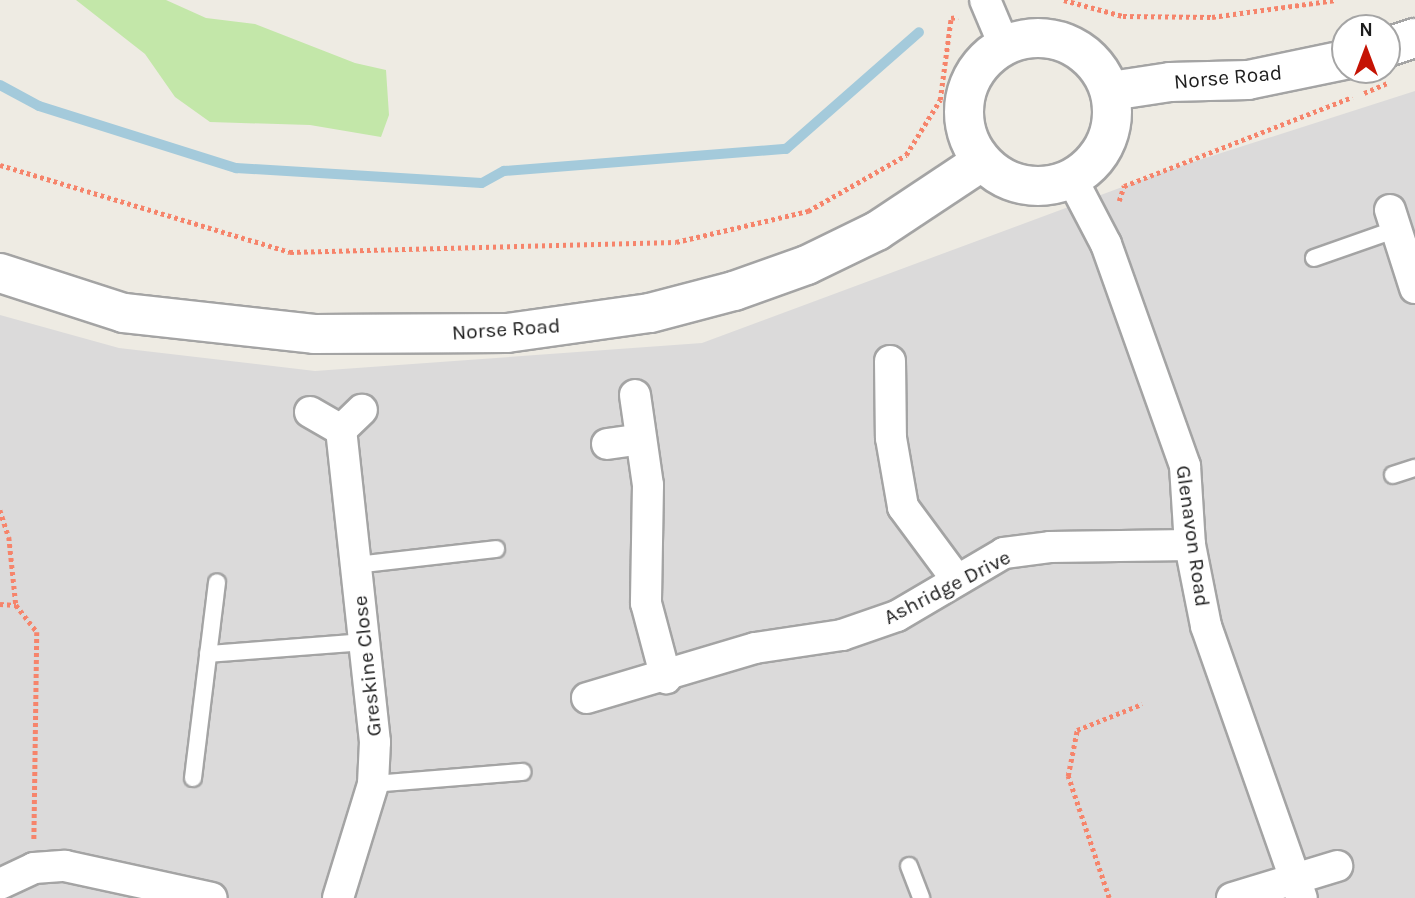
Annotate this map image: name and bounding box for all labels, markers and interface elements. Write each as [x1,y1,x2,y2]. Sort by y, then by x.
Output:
north arrow [1331,14,1401,84]
text: N [1359,19,1373,41]
street label: Norse Road [1173,60,1283,94]
street label: Norse Road [451,313,561,345]
street label: Glenavon Road [1171,464,1215,608]
street label: Ashridge Drive [879,544,1015,630]
street label: Greskine Close [347,594,387,738]

